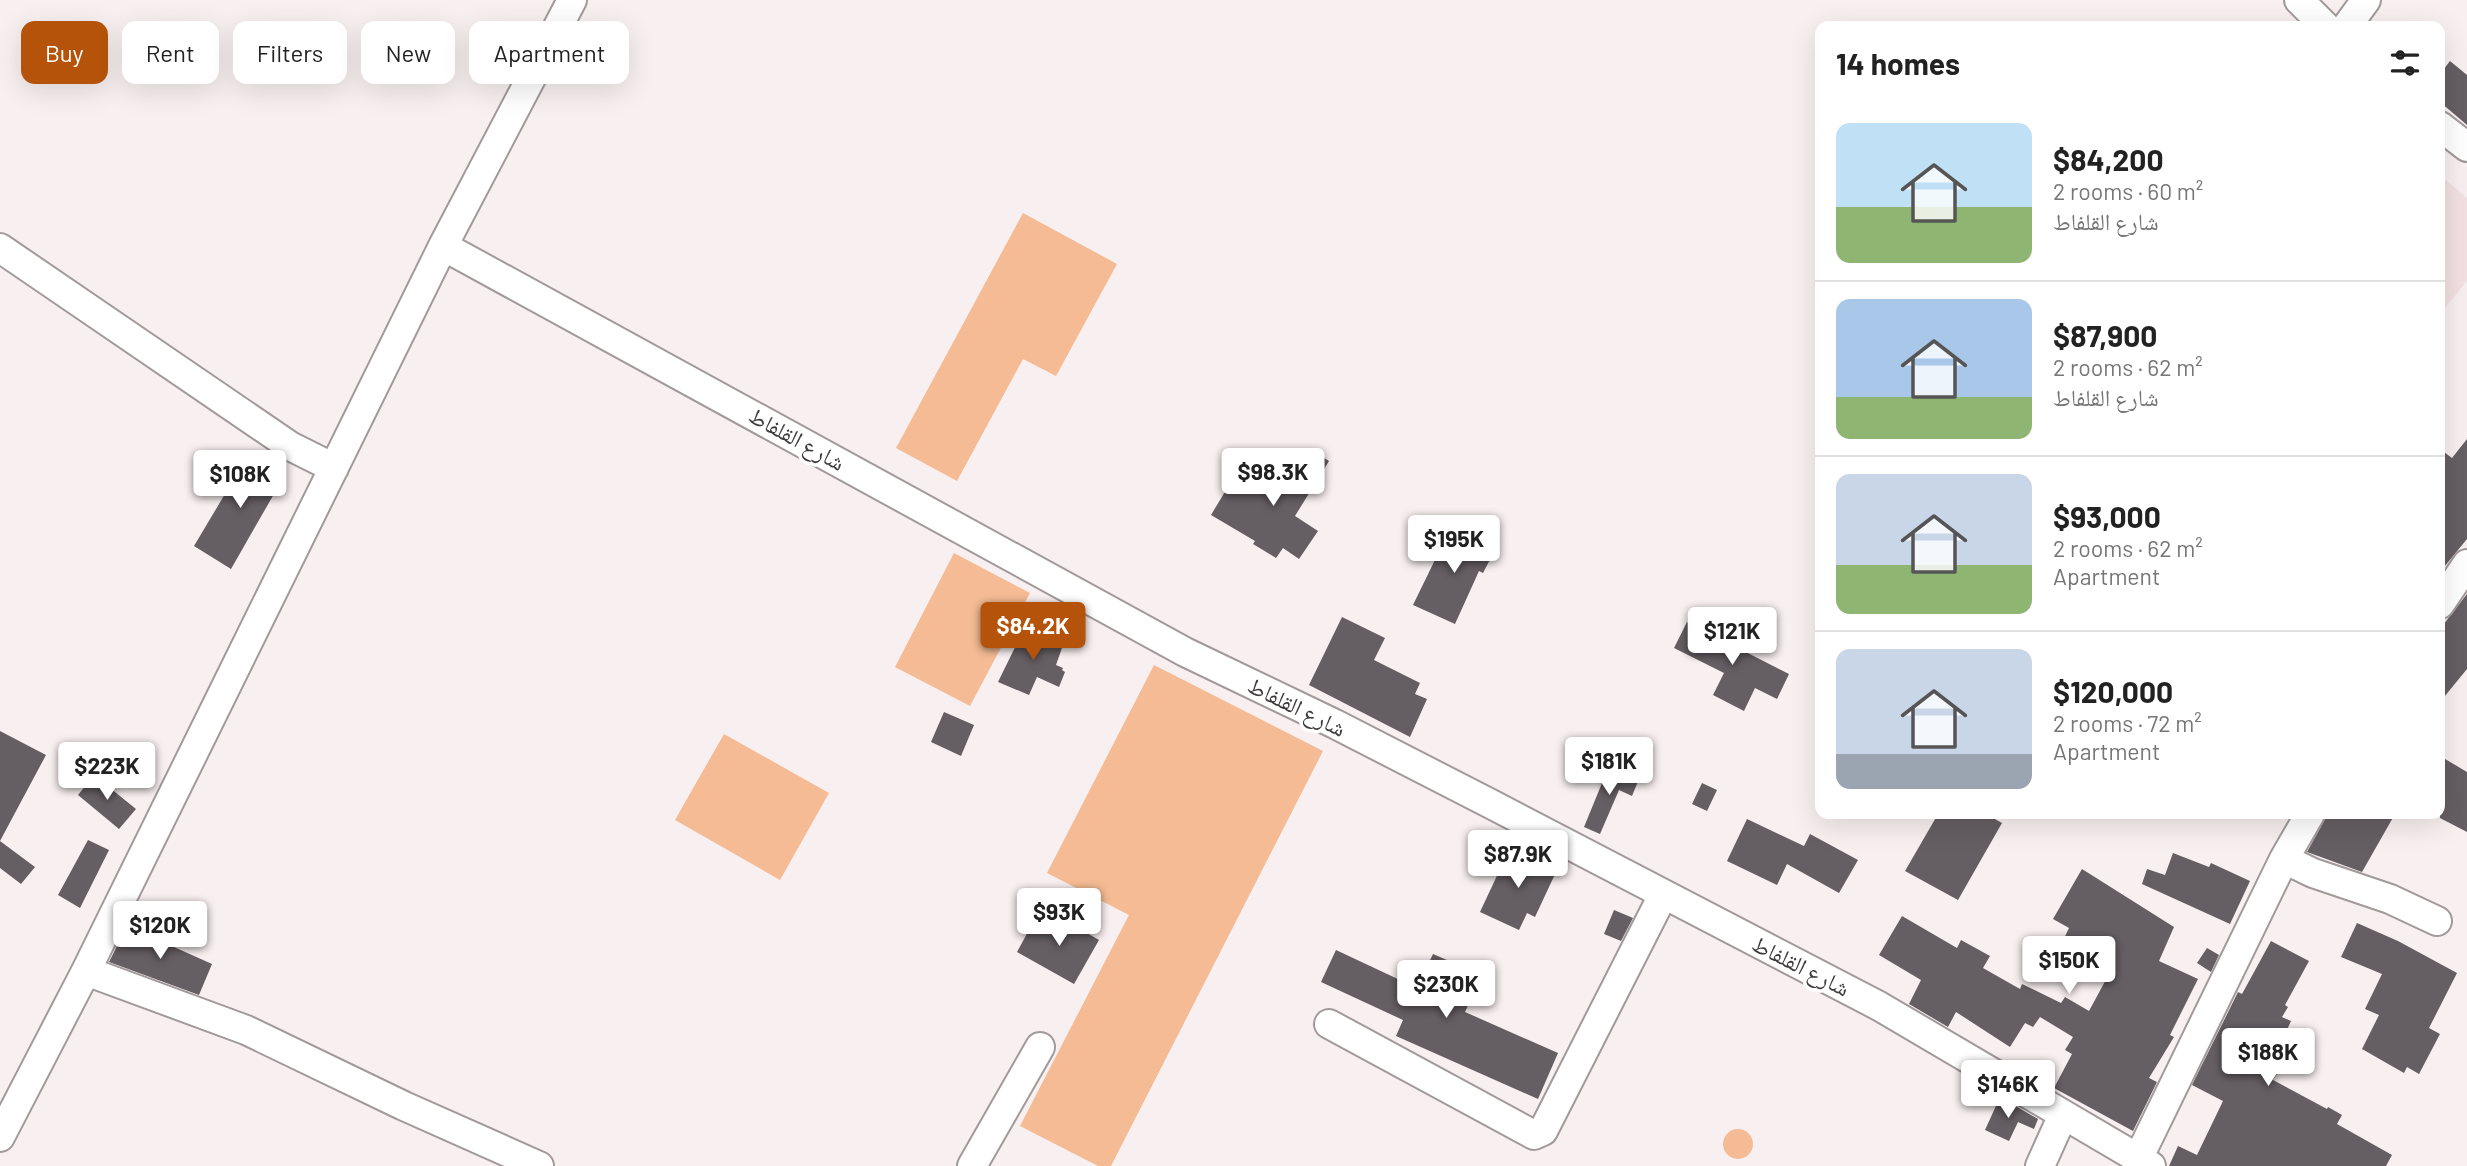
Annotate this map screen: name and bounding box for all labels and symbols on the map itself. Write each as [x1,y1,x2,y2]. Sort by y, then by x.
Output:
street label: شارع القلفاط [744,400,850,478]
pin: $98.3K [1216,448,1330,508]
pin: $108K [191,450,289,510]
pin: $195K [1405,516,1503,575]
pin: $84.2K [976,602,1090,662]
pin: $121K [1683,608,1781,667]
street label: شارع القلفاط [1243,670,1351,744]
pin: $181K [1560,738,1658,797]
pin: $223K [58,742,156,802]
pin: $87.9K [1461,830,1575,890]
pin: $93K [1018,888,1100,948]
pin: $120K [111,902,209,961]
street label: شارع القلفاط [1747,929,1855,1003]
pin: $150K [2020,936,2118,996]
pin: $230K [1397,960,1495,1020]
pin: $188K [2219,1028,2317,1088]
pin: $146K [1959,1060,2057,1120]

